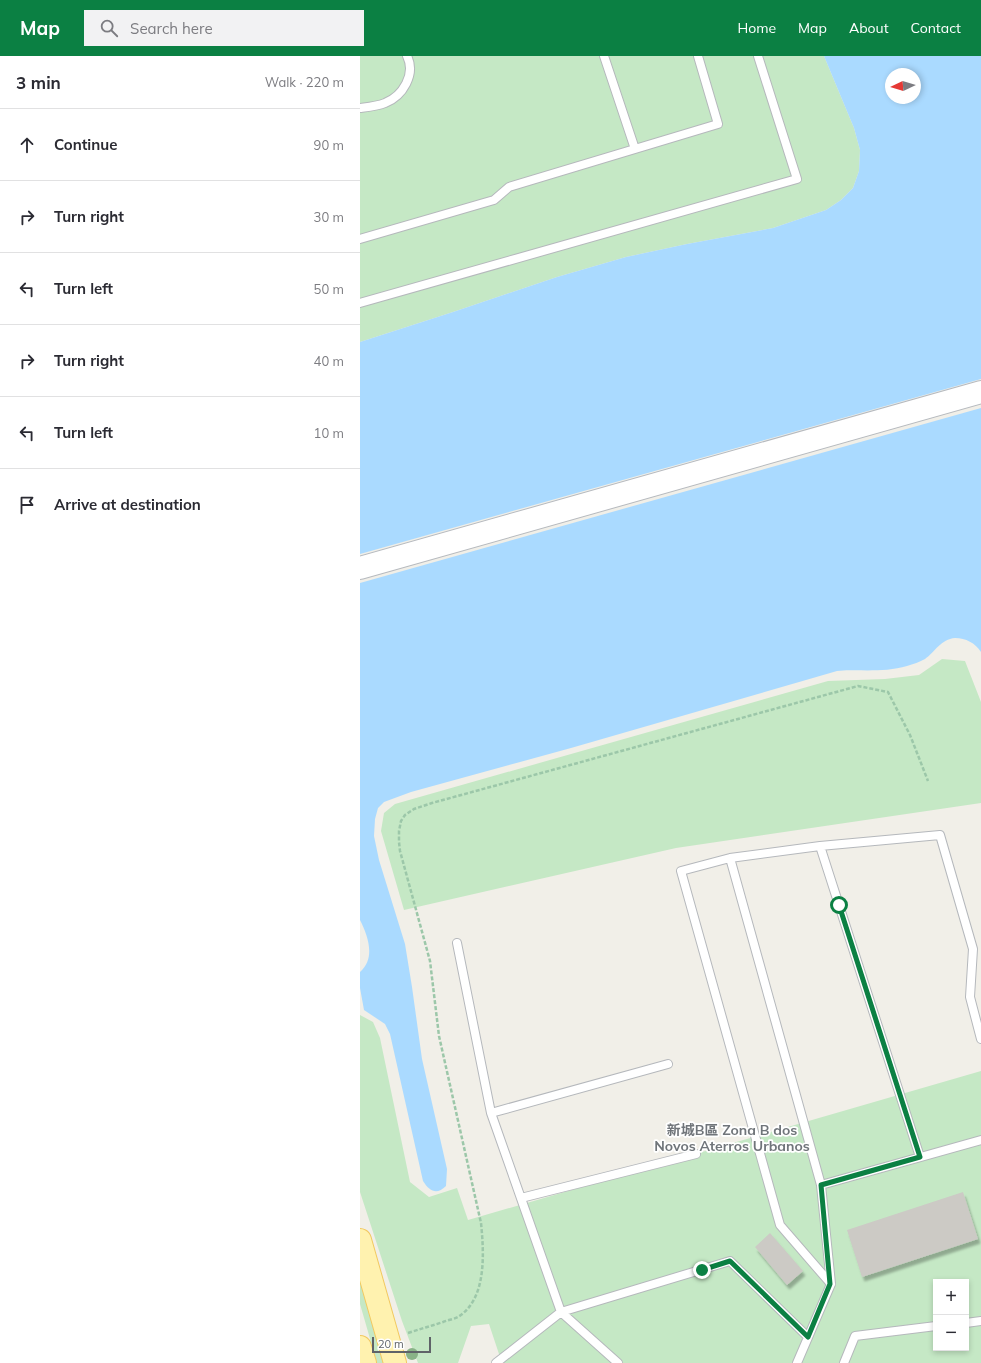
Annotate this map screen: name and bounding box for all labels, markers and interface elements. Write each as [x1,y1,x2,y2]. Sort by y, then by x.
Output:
search box [84,10,364,46]
text: Map [20,16,60,40]
icon: search [98,17,120,39]
text: Search here [130,19,213,38]
text: Home [737,19,776,37]
text: Map [798,19,827,37]
text: About [849,19,889,37]
text: Contact [911,19,961,37]
north arrow [885,68,921,104]
text: 3 min [16,72,61,93]
text: Walk · 220 m [265,74,344,90]
icon: ahead [16,134,38,156]
text: Continue [54,135,117,154]
text: 90 m [314,137,344,153]
icon: right [16,206,38,228]
text: Turn right [54,207,124,226]
text: 30 m [314,209,344,225]
icon: left [16,278,38,300]
text: Turn left [54,279,113,298]
text: 50 m [314,281,344,297]
icon: right [16,350,38,372]
text: Turn right [54,351,124,370]
text: 40 m [314,353,344,369]
icon: left [16,422,38,444]
text: Turn left [54,423,113,442]
text: 10 m [314,425,344,441]
icon: arrive [16,494,38,516]
text: Arrive at destination [54,495,201,514]
route start [830,896,848,914]
district label: 新城B區 Zona B dos Novos Aterros Urbanos [654,1121,810,1155]
route end [693,1261,711,1279]
map controls [933,1279,969,1351]
button: + [933,1279,969,1315]
button: − [933,1315,969,1351]
scale bar [372,1335,431,1354]
text: 20 m [378,1337,404,1351]

